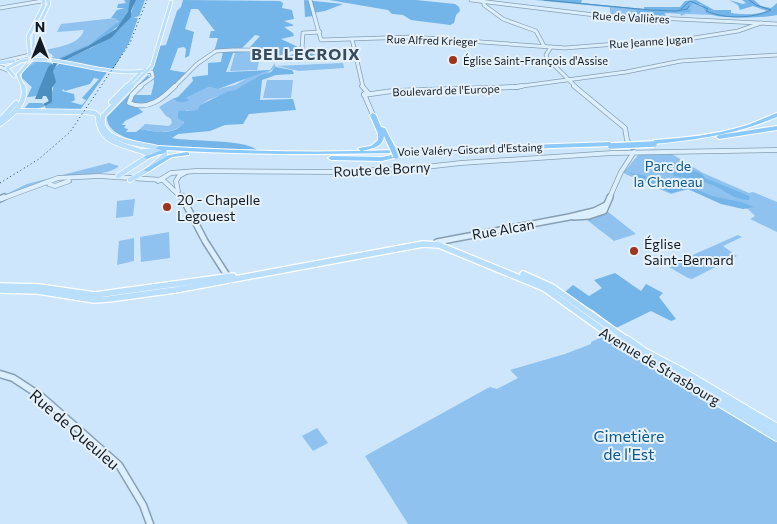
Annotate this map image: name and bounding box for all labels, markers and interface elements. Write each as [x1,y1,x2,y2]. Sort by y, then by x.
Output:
street label: Rue de Vallières [592,8,670,26]
north arrow [15,15,65,65]
text: N [35,18,45,35]
street label: Rue Alfred Krieger [386,32,478,48]
street label: Rue Jeanne Jugan [609,32,693,51]
district label: BELLECROIX [251,44,361,63]
place label: Église Saint-François d'Assise [463,53,608,67]
marker: Église Saint-François d'Assise [447,54,459,66]
street label: Boulevard de l'Europe [392,82,500,98]
street label: Voie Valéry-Giscard d'Estaing [397,140,543,158]
park label: Parc de la Cheneau [633,157,703,190]
street label: Route de Borny [333,158,431,180]
place label: 20 - Chapelle Legouest [177,191,260,224]
marker: 20 - Chapelle Legouest [161,201,173,213]
street label: Rue Alcan [471,215,535,243]
place label: Église Saint-Bernard [644,235,734,268]
marker: Église Saint-Bernard [628,245,640,257]
street label: Avenue de Strasbourg [596,323,724,409]
street label: Rue de Queuleu [26,385,124,473]
park label: Cimetière de l'Est [593,426,665,463]

